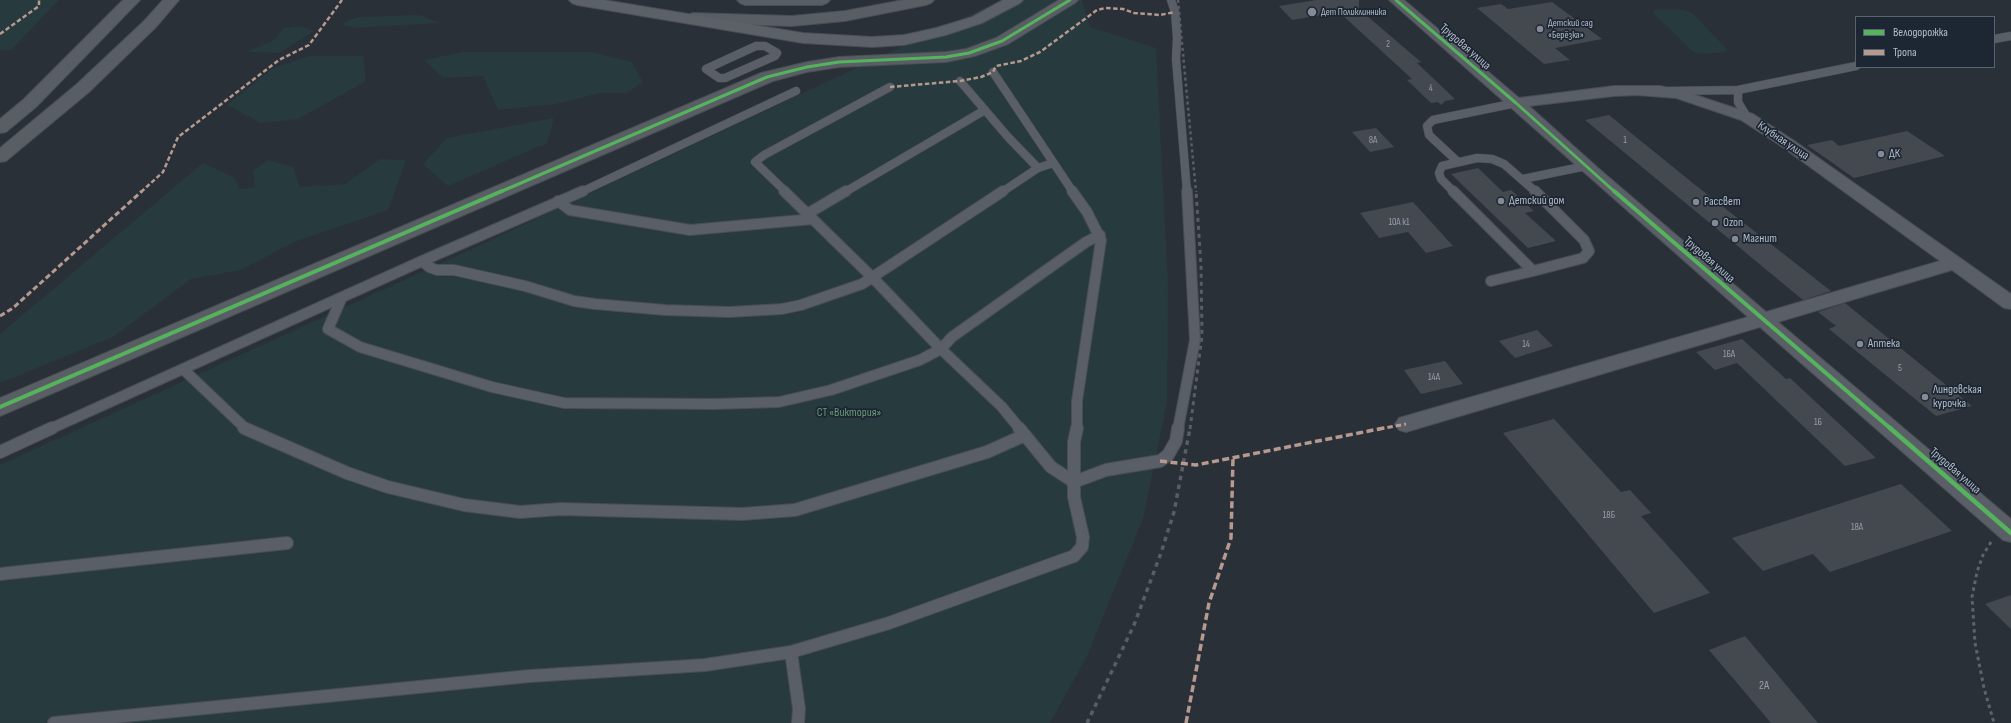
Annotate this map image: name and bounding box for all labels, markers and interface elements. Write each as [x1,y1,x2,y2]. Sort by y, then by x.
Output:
marker: Дет Поликлинника [1306,6,1318,18]
place label: Дет Поликлинника [1321,6,1386,18]
legend [1855,16,1995,68]
place label: Детский сад «Берёзка» [1548,17,1593,40]
street label: Трудовая улица [1437,21,1493,73]
marker: Детский сад «Берёзка» [1535,24,1545,34]
text: Велодорожка [1893,25,1948,40]
house number: 2 [1386,40,1390,50]
text: Тропа [1893,45,1917,60]
house number: 4 [1429,84,1433,94]
street label: Клубная улица [1755,119,1811,163]
house number: 8А [1369,134,1377,146]
house number: 1 [1623,134,1627,146]
place label: ДК [1889,147,1900,161]
marker: ДК [1876,149,1886,159]
place label: Детский дом [1509,194,1564,208]
place label: Рассвет [1704,195,1741,209]
marker: Детский дом [1496,196,1506,206]
marker: Рассвет [1691,197,1701,207]
house number: 10А к1 [1388,216,1410,228]
place label: Ozon [1723,216,1743,230]
marker: Ozon [1710,218,1720,228]
place label: Магнит [1743,232,1777,246]
street label: Трудовая улица [1681,234,1737,286]
marker: Магнит [1730,234,1740,244]
place label: Аптека [1868,337,1900,351]
house number: 14 [1522,338,1530,350]
marker: Аптека [1855,339,1865,349]
house number: 16А [1723,348,1735,360]
house number: 5 [1898,362,1902,374]
house number: 14А [1428,371,1440,383]
place label: Линдовская курочка [1933,383,1982,411]
marker: Линдовская курочка [1920,392,1930,402]
park label: СТ «Виктория» [817,406,881,420]
house number: 16 [1814,416,1822,428]
street label: Трудовая улица [1927,445,1983,497]
house number: 18Б [1603,509,1615,521]
house number: 18А [1851,521,1863,533]
house number: 2А [1759,679,1769,693]

